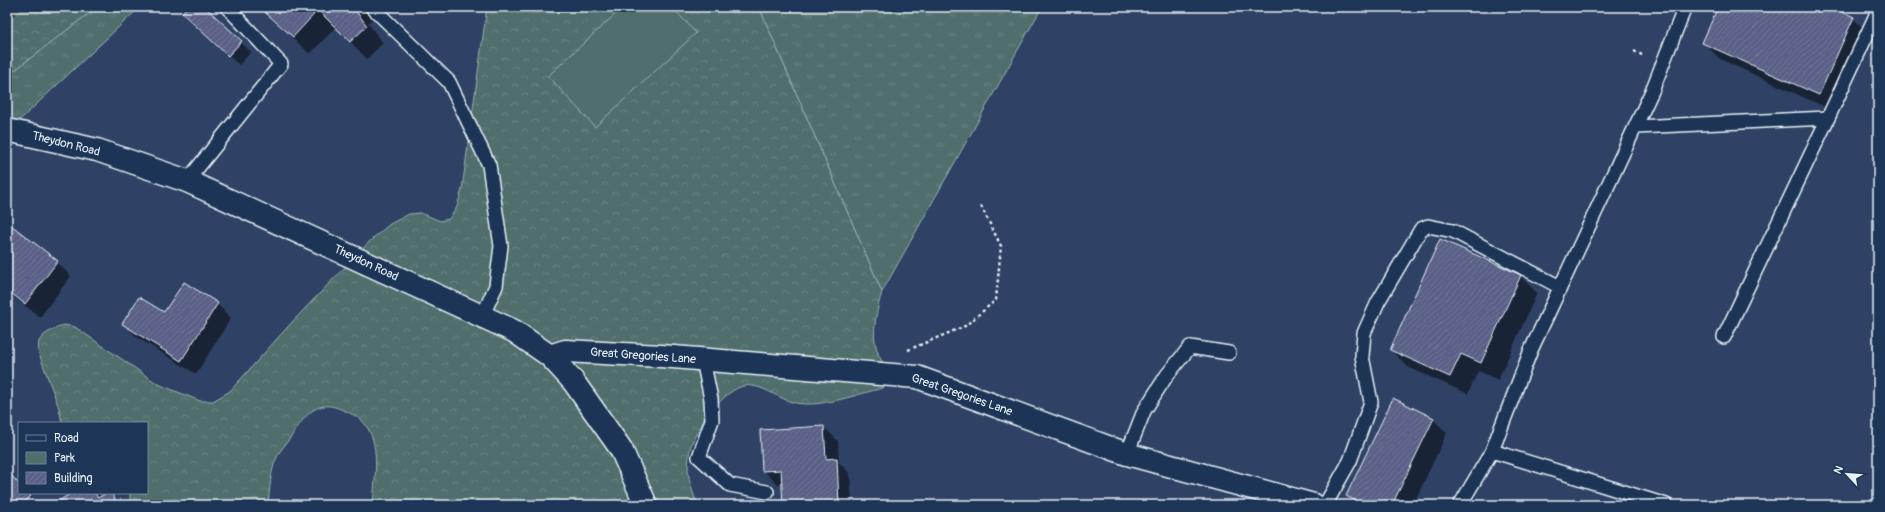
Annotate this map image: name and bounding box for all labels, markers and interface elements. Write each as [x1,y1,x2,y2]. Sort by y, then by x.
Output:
street label: Theydon Road [30,128,102,160]
street label: Theydon Road [331,242,401,285]
street label: Great Gregories Lane [590,345,696,367]
street label: Great Gregories Lane [909,371,1015,419]
legend [18,422,148,494]
text: Road [54,431,79,446]
text: Park [54,451,75,466]
north arrow [1827,454,1867,494]
text: N [1831,463,1846,476]
text: Building [54,471,93,486]

